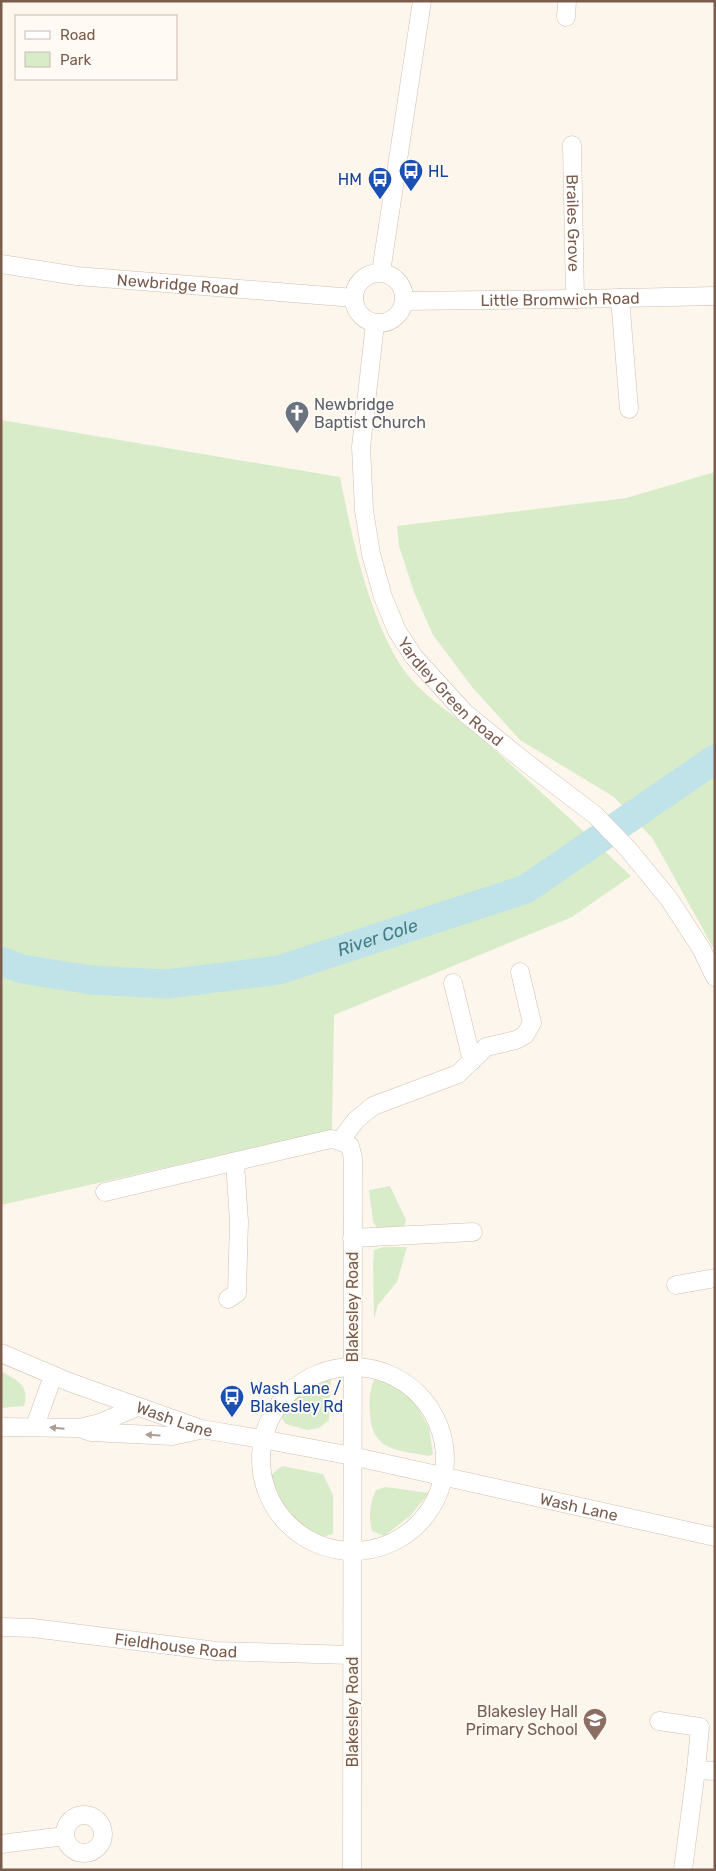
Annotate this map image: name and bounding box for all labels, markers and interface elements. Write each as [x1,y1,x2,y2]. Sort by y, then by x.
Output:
legend [15,15,178,80]
text: Road [60,26,96,44]
text: Park [60,51,91,69]
bus stop icon: HL [398,158,424,192]
place label: HL [428,162,448,181]
bus stop icon: HM [367,166,393,200]
place label: HM [338,170,362,189]
street label: Brailes Grove [563,174,583,272]
street label: Newbridge Road [116,270,239,299]
street label: Little Bromwich Road [480,289,640,310]
place label: Newbridge Baptist Church [314,395,426,432]
church icon: Newbridge Baptist Church [284,400,310,434]
street label: Yardley Green Road [394,634,507,750]
water label: River Cole [334,914,421,961]
street label: Blakesley Road [343,1251,362,1363]
place label: Wash Lane / Blakesley Rd [250,1379,343,1416]
bus stop icon: Wash Lane / Blakesley Rd [219,1384,245,1418]
street label: Wash Lane [134,1398,214,1441]
one-way arrow [49,1424,65,1432]
one-way arrow [144,1431,160,1439]
street label: Wash Lane [538,1489,620,1525]
street label: Fieldhouse Road [113,1629,237,1662]
street label: Blakesley Road [343,1656,362,1768]
place label: Blakesley Hall Primary School [466,1702,578,1739]
school or university icon: Blakesley Hall Primary School [582,1707,608,1741]

